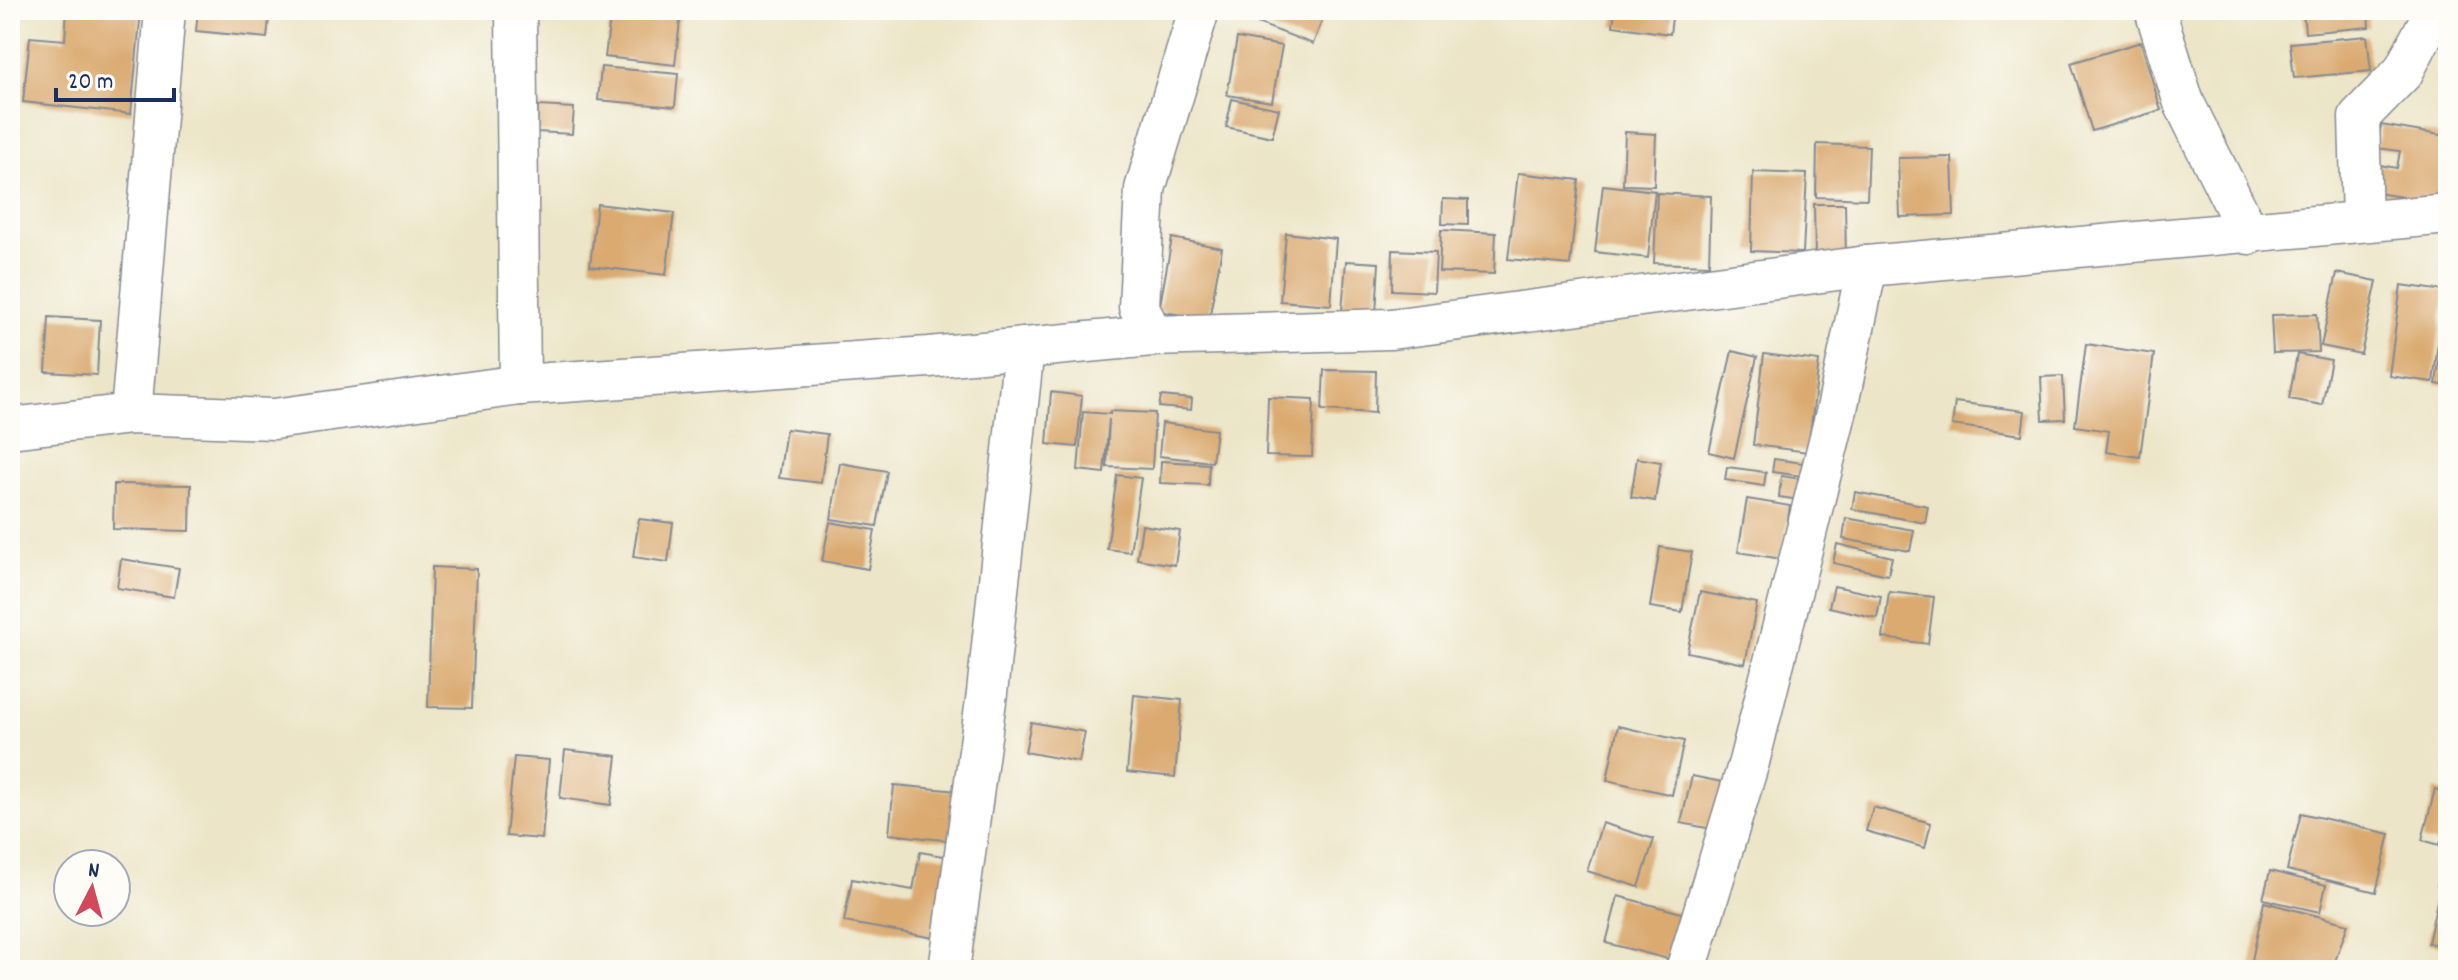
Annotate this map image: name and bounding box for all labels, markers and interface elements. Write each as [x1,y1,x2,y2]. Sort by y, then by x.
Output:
scale bar [56,52,174,102]
text: 20 m [68,66,114,100]
north arrow [52,848,132,928]
text: N [87,856,101,888]

